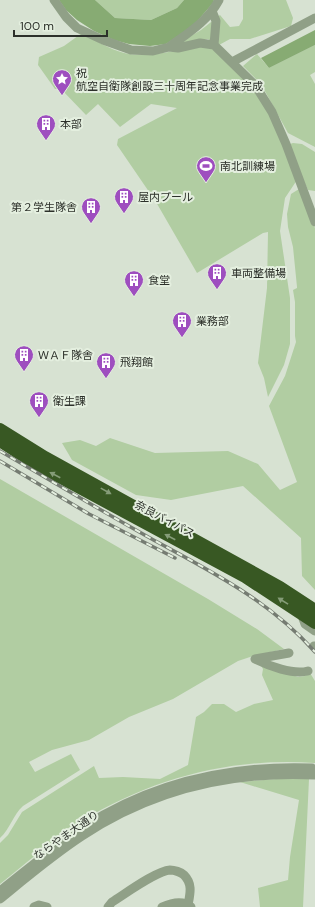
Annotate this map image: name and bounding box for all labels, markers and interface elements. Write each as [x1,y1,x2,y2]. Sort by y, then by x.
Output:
scale bar [14,12,107,38]
text: 100 m [20,18,54,34]
place label: 祝 航空自衛隊創設三十周年記念事業完成 [76,66,263,93]
place icon: 祝 航空自衛隊創設三十周年記念事業完成 [51,68,73,96]
building icon: 本部 [35,113,57,141]
place label: 本部 [60,117,82,131]
sports icon: 南北訓練場 [195,155,217,183]
place label: 南北訓練場 [220,159,275,173]
building icon: 屋内プール [113,186,135,214]
place label: 屋内プール [138,190,193,204]
building icon: 第２学生隊舎 [80,196,102,224]
place label: 第２学生隊舎 [11,200,77,214]
building icon: 車両整備場 [206,262,228,290]
place label: 車両整備場 [231,266,286,280]
building icon: 食堂 [123,269,145,297]
place label: 食堂 [148,273,170,287]
building icon: 業務部 [171,310,193,338]
place label: 業務部 [196,314,229,328]
building icon: ＷＡＦ隊舎 [13,344,35,372]
place label: ＷＡＦ隊舎 [38,348,93,362]
building icon: 飛翔館 [95,351,117,379]
place label: 飛翔館 [120,355,153,369]
building icon: 衛生課 [28,390,50,418]
place label: 衛生課 [52,394,86,408]
one-way arrow [49,472,61,479]
one-way arrow [101,488,112,494]
street label: 奈良バイパス [133,497,197,541]
one-way arrow [164,533,176,540]
one-way arrow [278,597,288,605]
street label: ならやま大通り [30,807,102,863]

